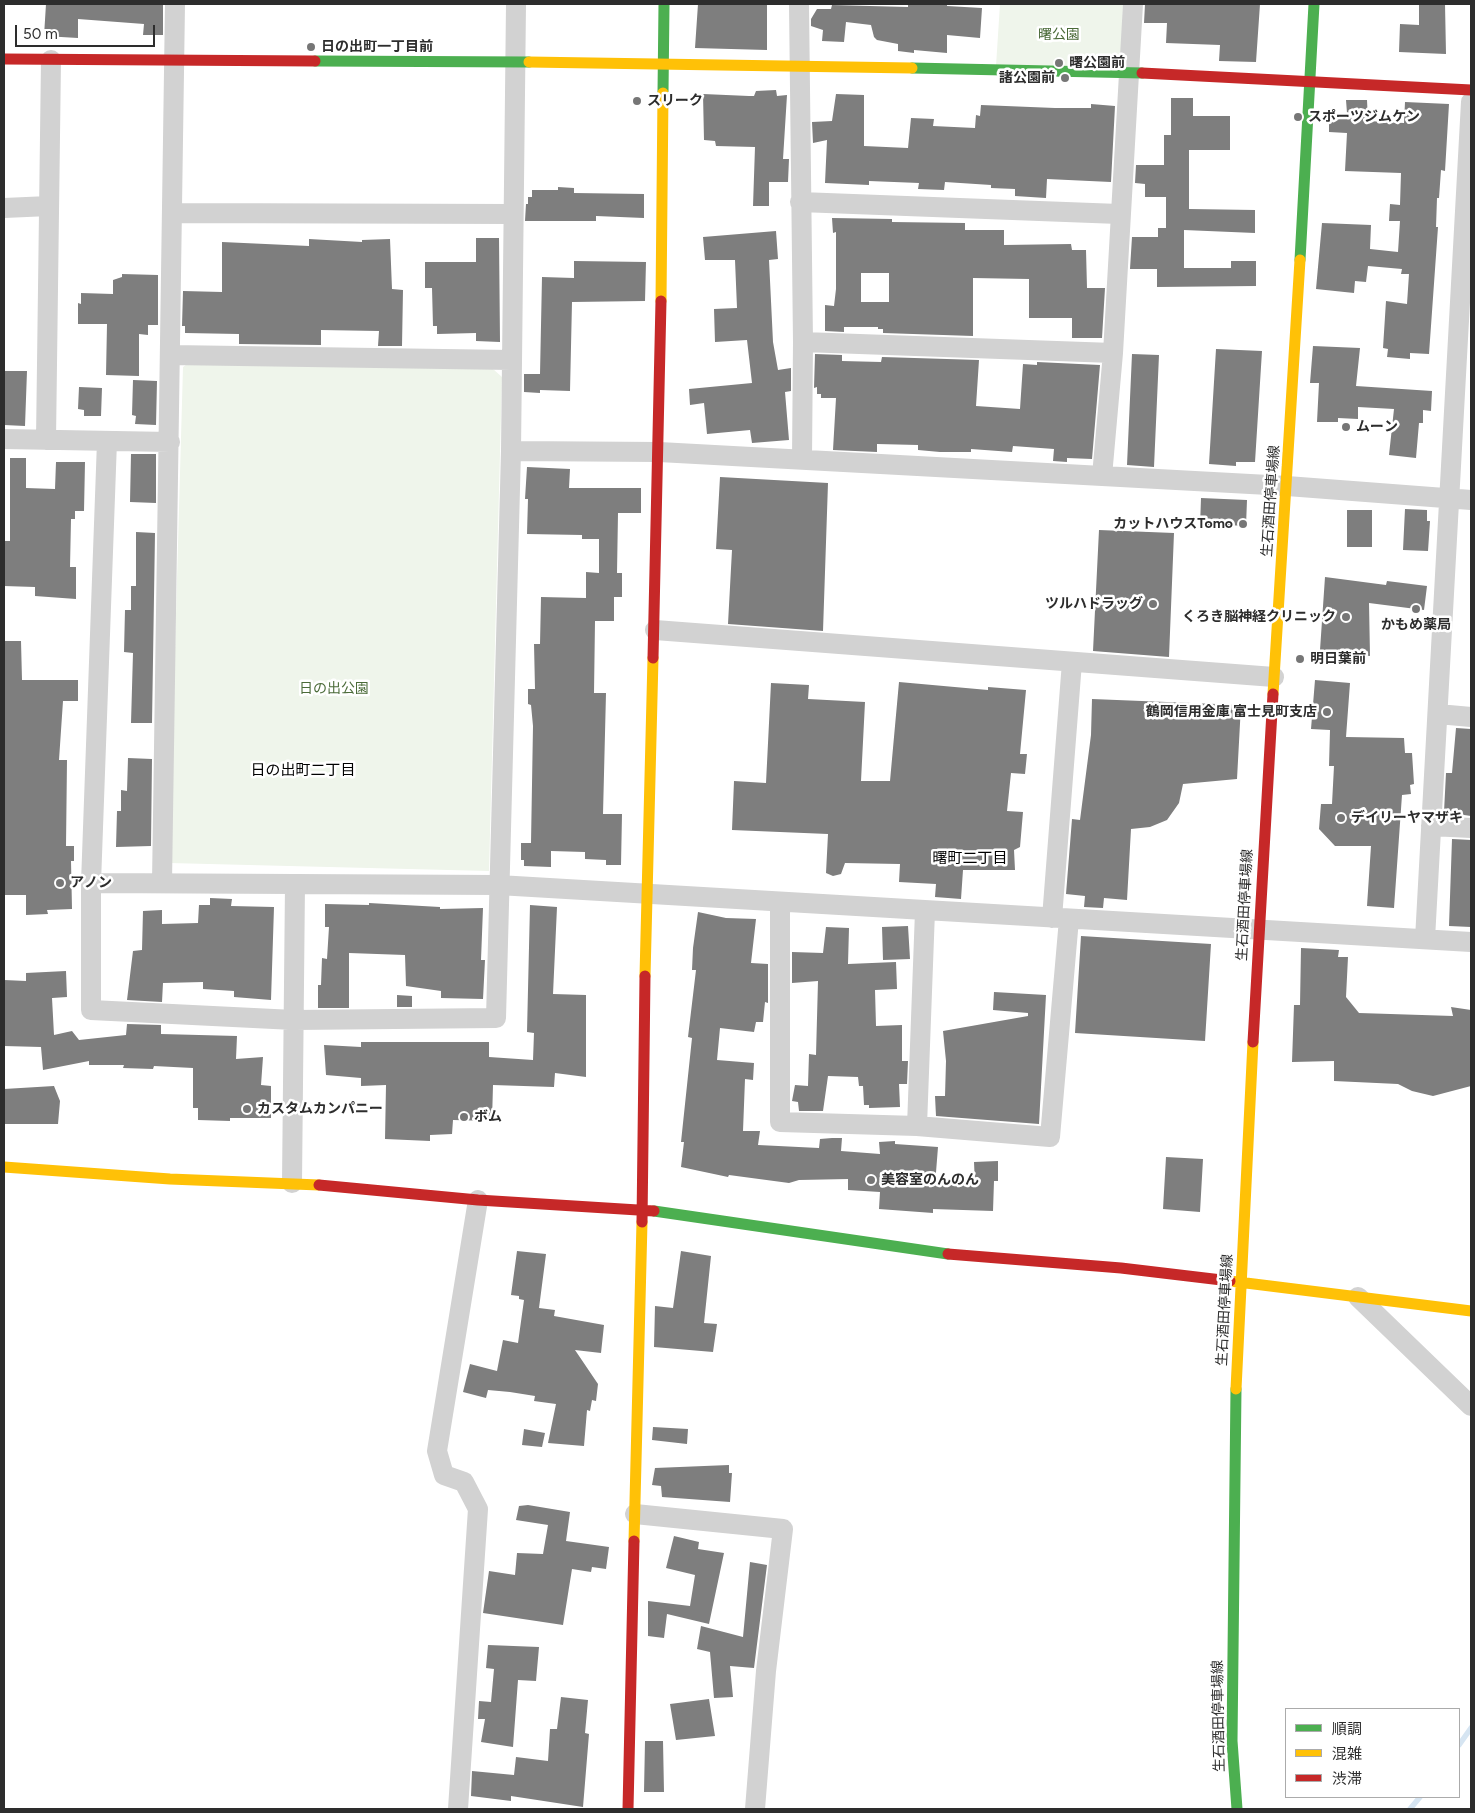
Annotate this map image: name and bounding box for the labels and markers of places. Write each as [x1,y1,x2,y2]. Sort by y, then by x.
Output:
place label: 日の出町一丁目前 [321,39,433,55]
marker: 日の出町一丁目前 [305,41,317,53]
place label: 曙公園前 [1069,55,1125,71]
marker: 曙公園前 [1053,57,1065,69]
place label: 諸公園前 [999,70,1055,86]
marker: 諸公園前 [1059,72,1071,84]
place label: スリーク [647,93,703,109]
marker: スリーク [631,95,643,107]
place label: スポーツジムケン [1308,109,1420,125]
marker: スポーツジムケン [1292,111,1304,123]
place label: ムーン [1356,419,1398,435]
marker: ムーン [1340,421,1352,433]
place label: カットハウスTomo [1113,516,1233,532]
marker: カットハウスTomo [1237,518,1249,530]
place label: ツルハドラッグ [1045,596,1143,612]
marker: ツルハドラッグ [1147,598,1159,610]
marker: かもめ薬局 [1410,603,1422,615]
place label: くろき脳神経クリニック [1182,609,1336,625]
marker: くろき脳神経クリニック [1340,611,1352,623]
place label: かもめ薬局 [1381,617,1451,633]
place label: 明日葉前 [1310,651,1366,667]
marker: 明日葉前 [1294,653,1306,665]
place label: 鶴岡信用金庫 富士見町支店 [1146,704,1317,720]
marker: 鶴岡信用金庫 富士見町支店 [1321,706,1333,718]
place label: デイリーヤマザキ [1351,810,1463,826]
marker: デイリーヤマザキ [1335,812,1347,824]
place label: アノン [70,875,112,891]
marker: アノン [54,877,66,889]
place label: カスタムカンパニー [257,1101,383,1117]
marker: カスタムカンパニー [241,1103,253,1115]
place label: ボム [474,1109,502,1125]
marker: ボム [458,1111,470,1123]
place label: 美容室のんのん [881,1172,979,1188]
marker: 美容室のんのん [865,1174,877,1186]

